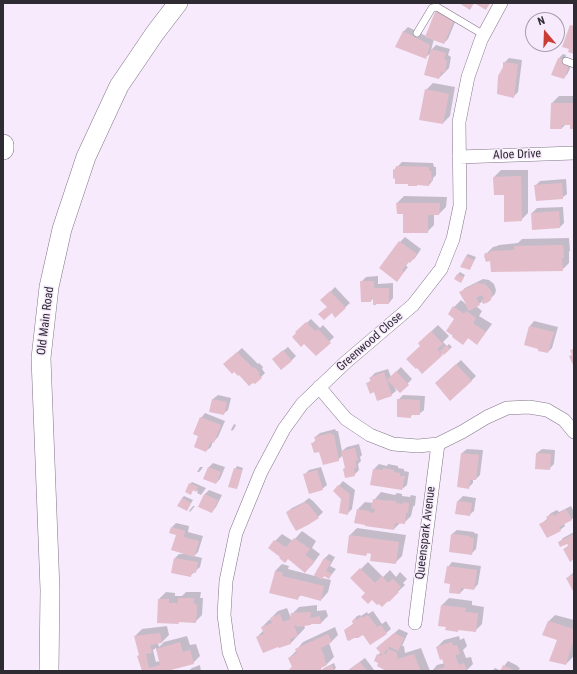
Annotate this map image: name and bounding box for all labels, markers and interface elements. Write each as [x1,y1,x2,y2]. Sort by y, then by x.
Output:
north arrow [525,12,565,52]
text: N [536,14,547,28]
street label: Aloe Drive [493,147,541,163]
street label: Old Main Road [35,286,57,356]
street label: Greenwood Close [334,309,406,375]
street label: Queenspark Avenue [413,486,439,580]

